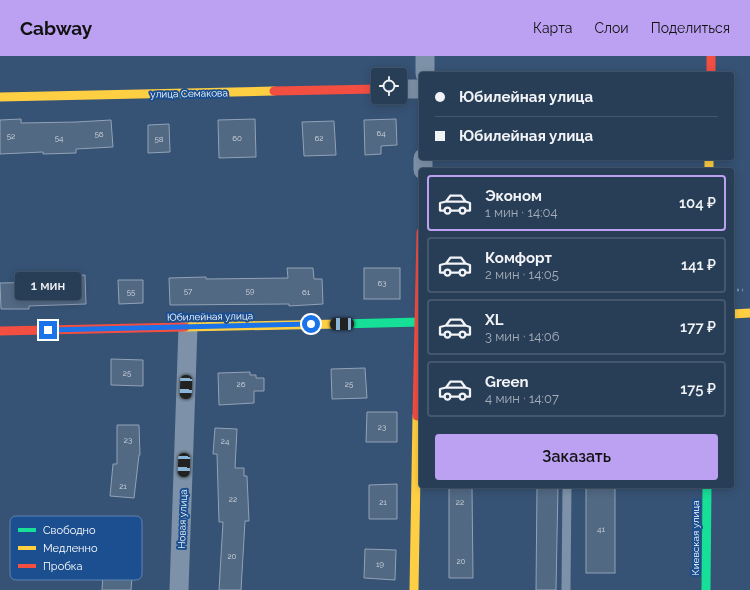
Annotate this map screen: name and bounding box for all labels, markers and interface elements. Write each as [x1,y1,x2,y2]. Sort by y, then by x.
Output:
text: Cabway [20,17,92,39]
text: Карта [533,20,572,36]
text: Слои [594,20,629,36]
text: Поделиться [651,20,730,36]
map controls [371,68,407,104]
button: locate [371,68,407,104]
street label: улица Семакова [150,87,228,100]
text: Юбилейная улица [459,88,593,106]
text: Юбилейная улица [459,127,593,145]
house number: 64 [376,128,386,138]
house number: 56 [94,129,104,139]
house number: 52 [7,131,15,141]
house number: 54 [55,133,64,143]
house number: 60 [232,133,242,143]
house number: 62 [315,133,324,143]
house number: 58 [154,134,164,144]
icon: car [437,185,473,221]
text: Эконом [485,187,542,205]
text: 104 ₽ [679,194,716,212]
text: 1 мин · 14:04 [485,205,558,220]
icon: car [437,247,473,283]
text: Комфорт [485,249,552,267]
text: 141 ₽ [681,256,716,274]
text: 2 мин · 14:05 [485,267,559,282]
callout: 1 мин [15,272,81,300]
text: 1 мин [31,278,65,293]
house number: 63 [377,278,387,288]
house number: 57 [184,286,193,296]
house number: 59 [245,286,255,296]
house number: 55 [127,287,136,297]
house number: 61 [302,287,311,297]
icon: car [437,309,473,345]
street label: Юбилейная улица [167,310,253,323]
text: XL [485,311,503,329]
route start [302,315,320,333]
car [330,318,354,330]
text: 177 ₽ [680,318,716,336]
route end [39,321,57,339]
text: 3 мин · 14:06 [485,329,560,344]
house number: 25 [123,368,132,378]
icon: car [437,371,473,407]
text: Green [485,373,529,391]
car [180,375,192,399]
house number: 26 [237,379,246,389]
house number: 25 [345,379,354,389]
text: 175 ₽ [680,380,716,398]
text: 4 мин · 14:07 [485,391,559,406]
house number: 23 [378,422,386,432]
button: Заказать [435,434,718,480]
house number: 23 [124,435,132,445]
house number: 24 [221,436,230,446]
car [178,453,190,477]
house number: 21 [119,481,127,491]
street label: Новая улица [176,489,189,549]
house number: 22 [229,494,237,504]
house number: 21 [379,497,387,507]
house number: 22 [456,497,464,507]
street label: Киевская улица [690,500,701,576]
legend [10,516,142,580]
text: Свободно [43,524,96,537]
house number: 41 [597,524,605,534]
text: Медленно [43,542,98,555]
house number: 20 [227,551,237,561]
house number: 20 [456,556,466,566]
house number: 19 [376,559,384,569]
text: Пробка [43,560,83,573]

